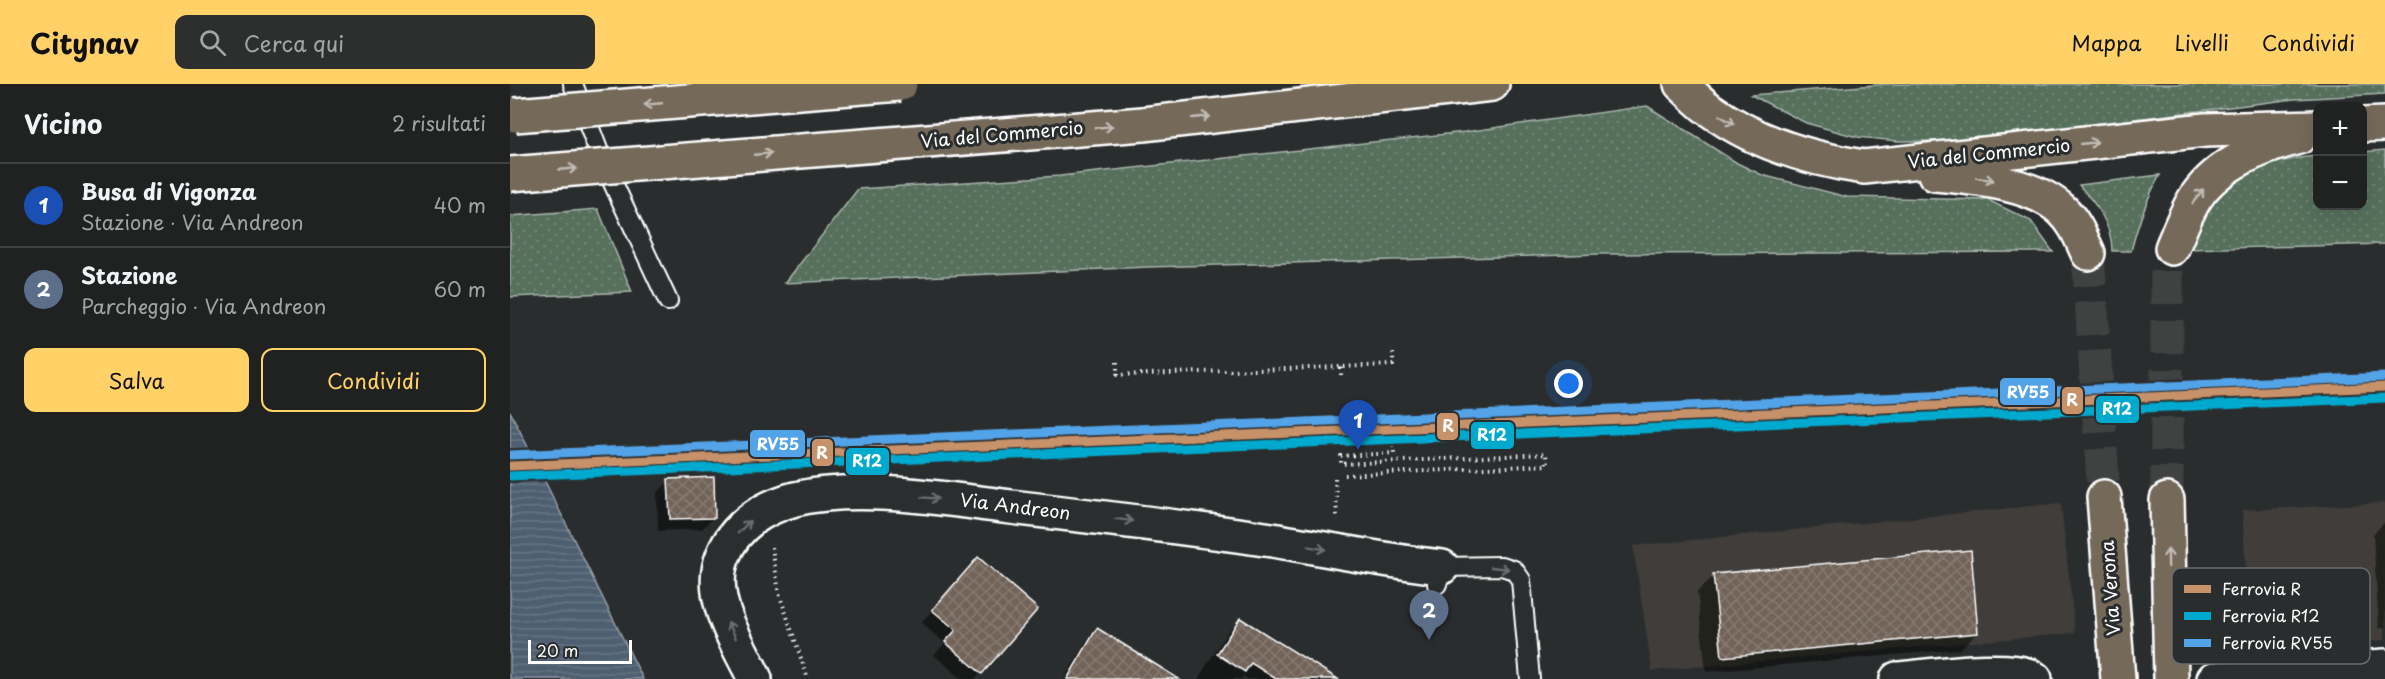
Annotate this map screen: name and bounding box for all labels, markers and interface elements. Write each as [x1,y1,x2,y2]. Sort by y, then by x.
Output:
search box [175,15,595,69]
text: Citynav [30,21,139,64]
icon: search [196,26,229,59]
text: Cerca qui [244,26,344,59]
text: Mappa [2072,26,2142,58]
text: Livelli [2175,26,2229,58]
text: Condividi [2262,26,2355,58]
one-way arrow [644,99,664,110]
map controls [2313,102,2367,210]
button: + [2313,102,2367,156]
text: Vicino [24,104,102,143]
text: 2 risultati [392,108,486,138]
one-way arrow [1190,111,1210,122]
street label: Via del Commercio [919,113,1084,154]
one-way arrow [1718,114,1735,126]
one-way arrow [1093,121,1113,132]
street label: Via del Commercio [1906,131,2071,174]
one-way arrow [2079,137,2099,148]
one-way arrow [752,148,772,159]
button: − [2313,156,2367,210]
one-way arrow [558,164,578,175]
text: Busa di Vigonza [81,174,257,207]
one-way arrow [1975,174,1994,185]
one-way arrow [2192,188,2205,204]
text: 1 [39,190,48,220]
text: 40 m [434,190,486,220]
text: Stazione · Via Andreon [81,207,304,237]
text: Stazione [81,258,177,291]
text: 2 [36,274,51,304]
text: 60 m [434,274,486,304]
text: Parcheggio · Via Andreon [81,291,326,321]
button: Salva [24,348,249,412]
button: Condividi [261,348,486,412]
your location [1554,369,1583,398]
line badge: RV55 [1999,377,2056,406]
text: RV55 [2007,379,2049,403]
line badge: R [2061,386,2084,415]
text: R [2066,387,2078,411]
line badge: R12 [2095,395,2140,424]
text: R12 [2102,396,2132,420]
pin: 1 [1338,400,1378,450]
line badge: R [1436,412,1459,441]
text: R [1442,413,1454,437]
line badge: R12 [1470,421,1515,450]
text: R12 [1477,422,1507,446]
line badge: RV55 [749,429,806,458]
text: RV55 [757,431,799,455]
line badge: R [811,438,834,467]
text: R [816,440,828,464]
line badge: R12 [845,447,890,476]
text: R12 [852,448,882,472]
street label: Via Andreon [958,485,1072,526]
one-way arrow [920,493,940,504]
one-way arrow [1113,515,1133,526]
one-way arrow [736,519,751,534]
street label: Via Verona [2093,539,2126,637]
one-way arrow [1306,543,1326,554]
one-way arrow [2162,548,2174,568]
one-way arrow [1490,562,1509,573]
legend [2172,568,2370,664]
text: Ferrovia R [2222,576,2301,600]
pin: 2 [1410,590,1448,640]
text: Ferrovia R12 [2222,603,2319,627]
one-way arrow [725,621,737,639]
text: Ferrovia RV55 [2222,630,2333,654]
scale bar [528,637,632,664]
text: 20 m [537,638,578,662]

